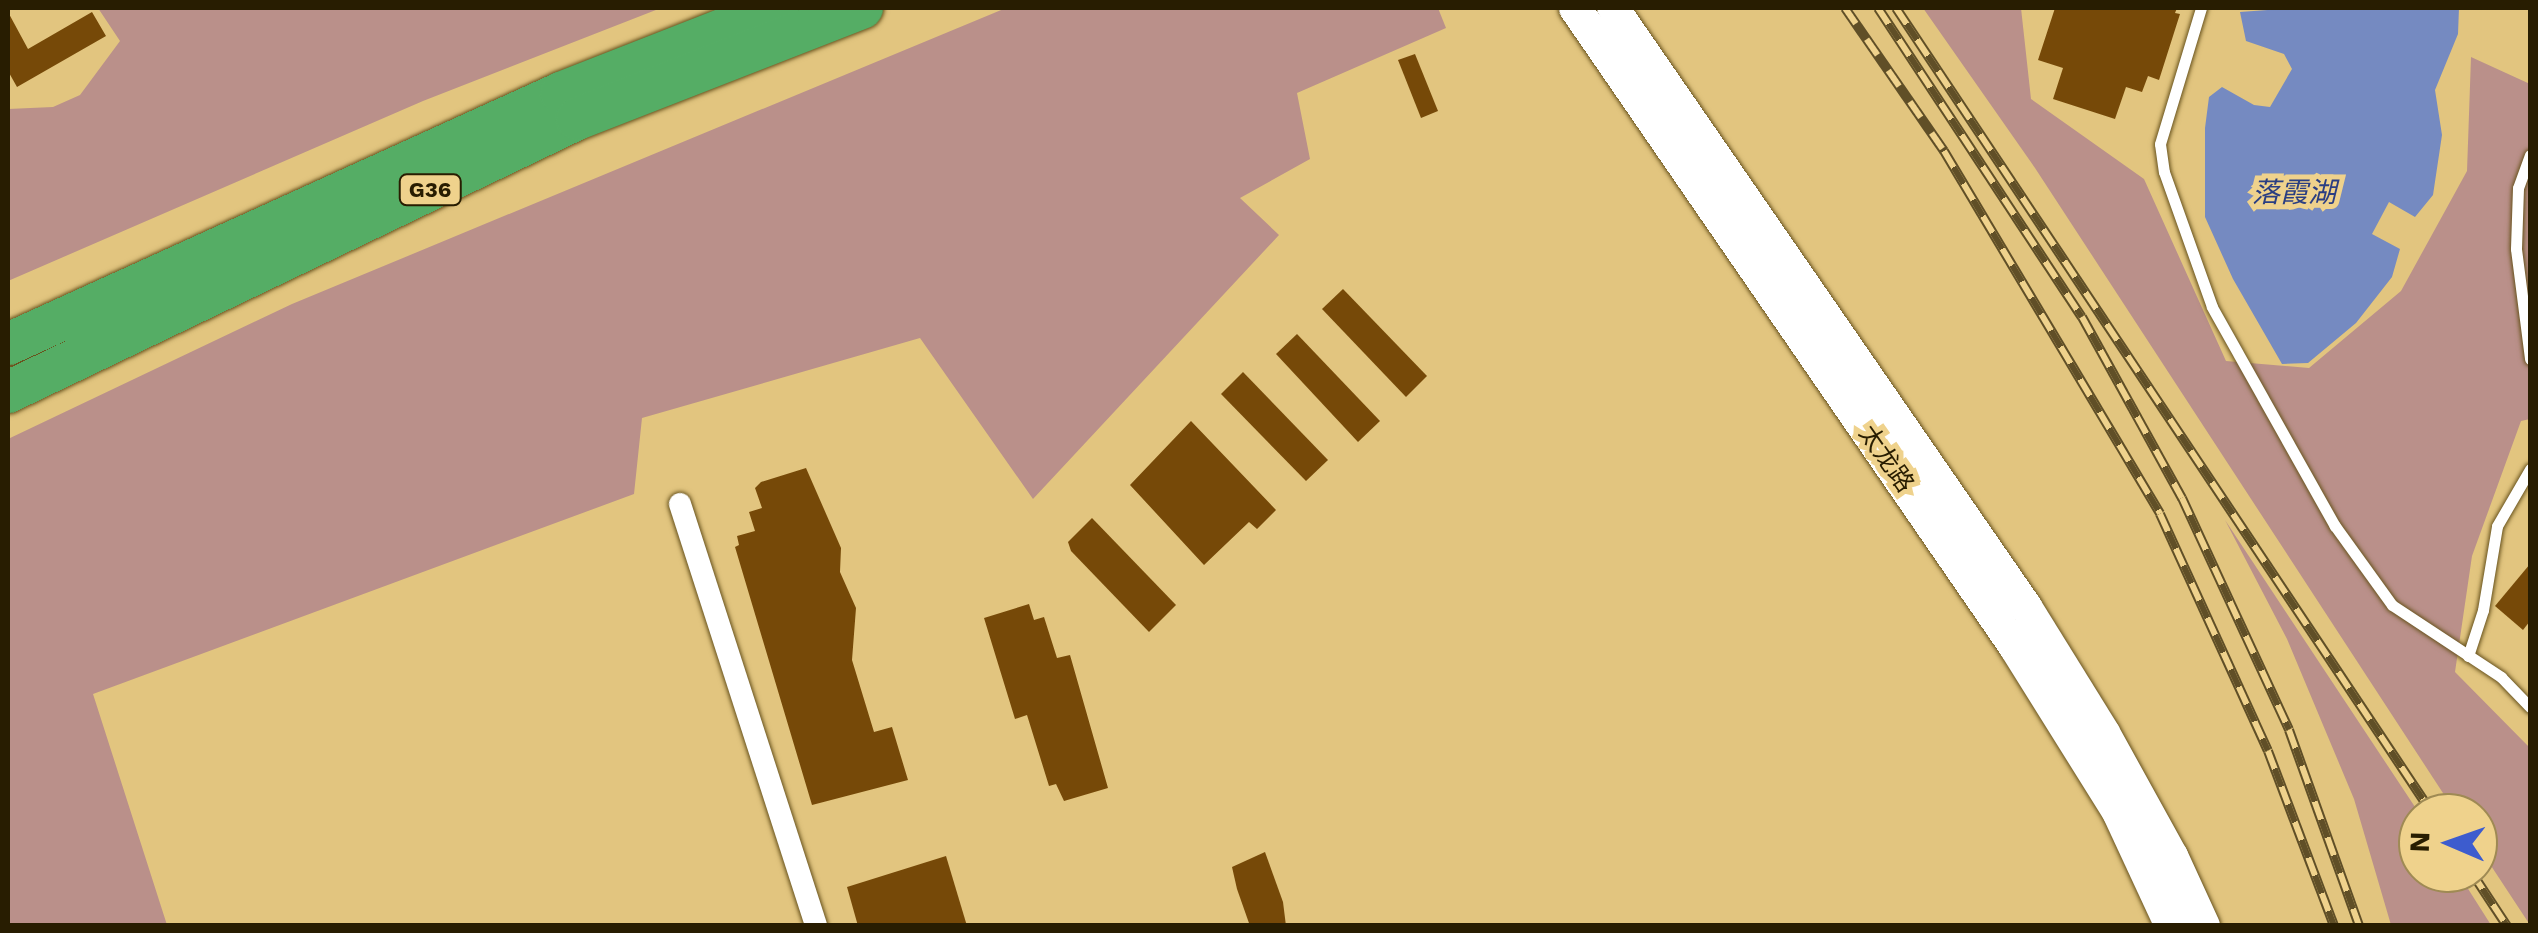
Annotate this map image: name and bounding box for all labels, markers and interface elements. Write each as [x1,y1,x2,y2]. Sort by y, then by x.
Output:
road number: G36 [398,173,462,207]
water label: 落霞湖 [2252,176,2336,210]
street label: 太龙路 [1852,420,1920,498]
north arrow [2398,793,2498,893]
text: N [2403,831,2436,853]

